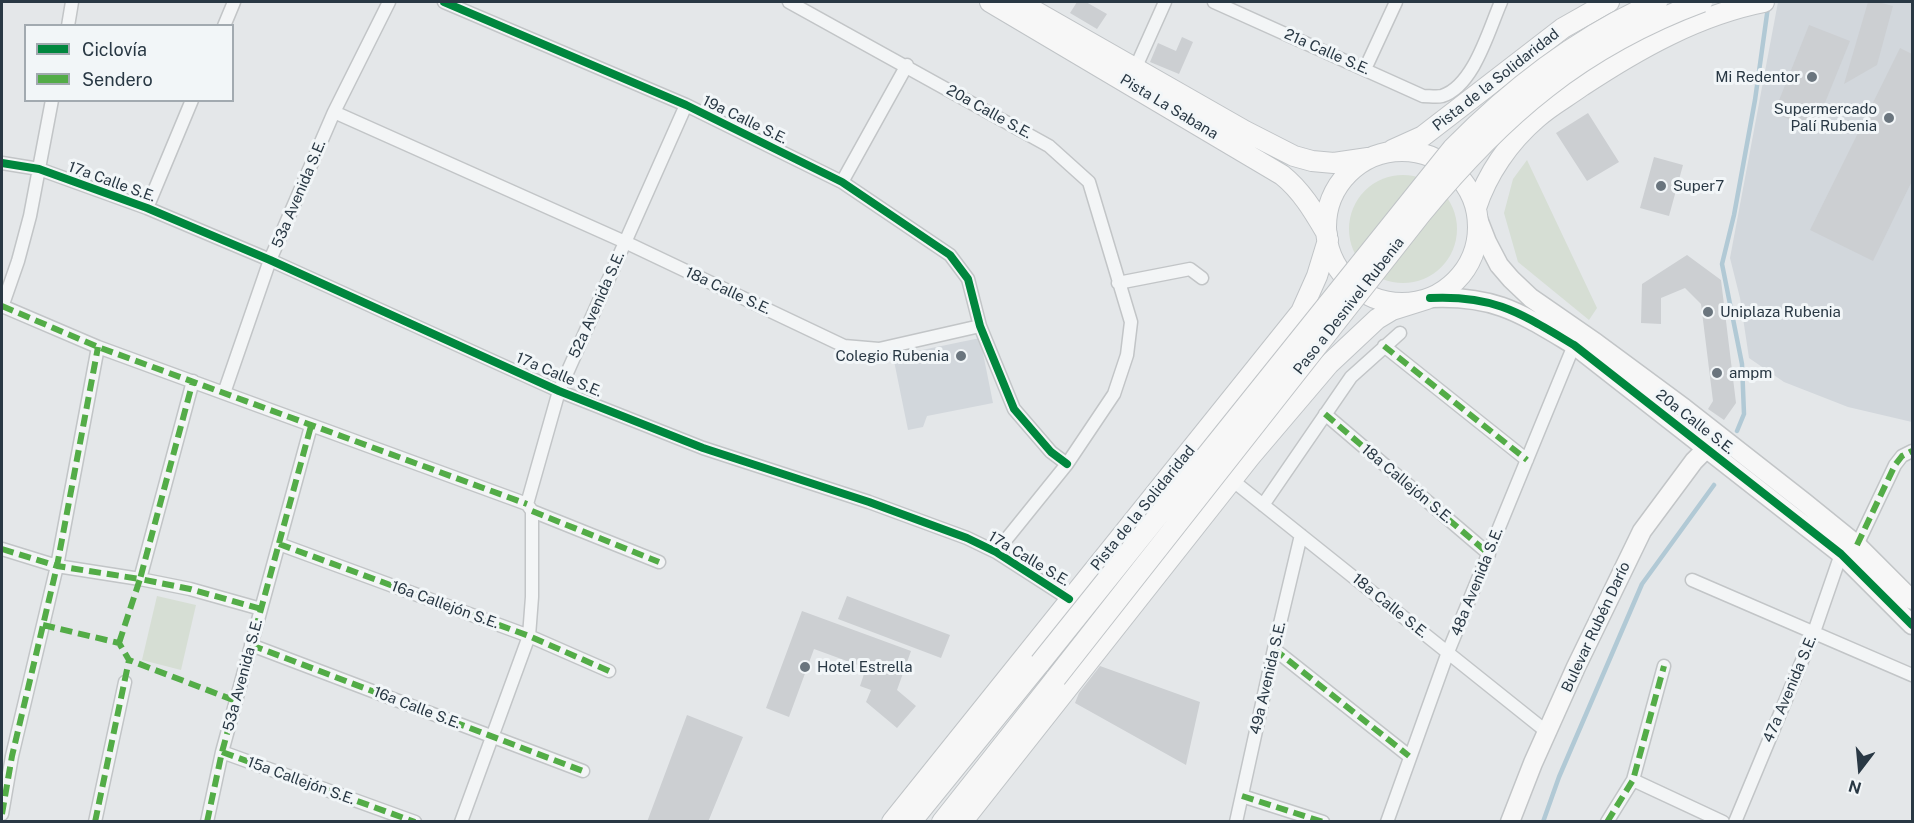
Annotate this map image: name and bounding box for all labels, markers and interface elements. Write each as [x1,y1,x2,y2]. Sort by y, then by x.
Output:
legend [24,24,234,102]
street label: 21a Calle S.E. [1281,25,1373,79]
street label: Pista de la Solidaridad [1429,25,1563,135]
text: Ciclovía [82,39,147,60]
place label: Mi Redentor [1715,68,1800,86]
text: Sendero [82,69,153,90]
marker: Mi Redentor [1805,70,1819,84]
street label: Pista La Sabana [1117,71,1221,143]
street label: 20a Calle S.E. [943,81,1035,143]
street label: 19a Calle S.E. [700,92,790,148]
place label: Supermercado Palí Rubenia [1774,100,1877,135]
marker: Supermercado Palí Rubenia [1882,111,1896,125]
street label: 53a Avenida S.E. [268,137,330,251]
street label: 17a Calle S.E. [66,158,158,206]
place label: Super7 [1673,177,1724,195]
marker: Super7 [1654,179,1668,193]
street label: Paso a Desnivel Rubenia [1290,234,1408,378]
street label: 52a Avenida S.E. [565,249,629,361]
street label: 18a Calle S.E. [682,263,774,319]
place label: Uniplaza Rubenia [1720,303,1841,321]
marker: Uniplaza Rubenia [1701,305,1715,319]
place label: Colegio Rubenia [835,347,949,365]
street label: 17a Calle S.E. [513,349,605,401]
marker: Colegio Rubenia [954,349,968,363]
place label: ampm [1729,364,1772,382]
marker: ampm [1710,366,1724,380]
street label: 20a Calle S.E. [1652,386,1738,458]
street label: 18a Callejón S.E. [1358,441,1456,527]
street label: Pista de la Solidaridad [1087,442,1199,574]
street label: 48a Avenida S.E. [1447,525,1507,639]
street label: 17a Calle S.E. [985,528,1073,590]
street label: Bulevar Rubén Darío [1558,559,1634,695]
street label: 18a Calle S.E. [1348,570,1432,642]
street label: 16a Callejón S.E. [389,577,501,633]
street label: 53a Avenida S.E. [219,617,267,733]
street label: 49a Avenida S.E. [1246,620,1290,736]
street label: 47a Avenida S.E. [1759,633,1821,745]
place label: Hotel Estrella [817,658,913,676]
marker: Hotel Estrella [798,660,812,674]
street label: 16a Calle S.E. [371,683,463,733]
north arrow [1830,739,1890,799]
street label: 15a Callejón S.E. [245,753,357,809]
text: N [1846,776,1864,798]

